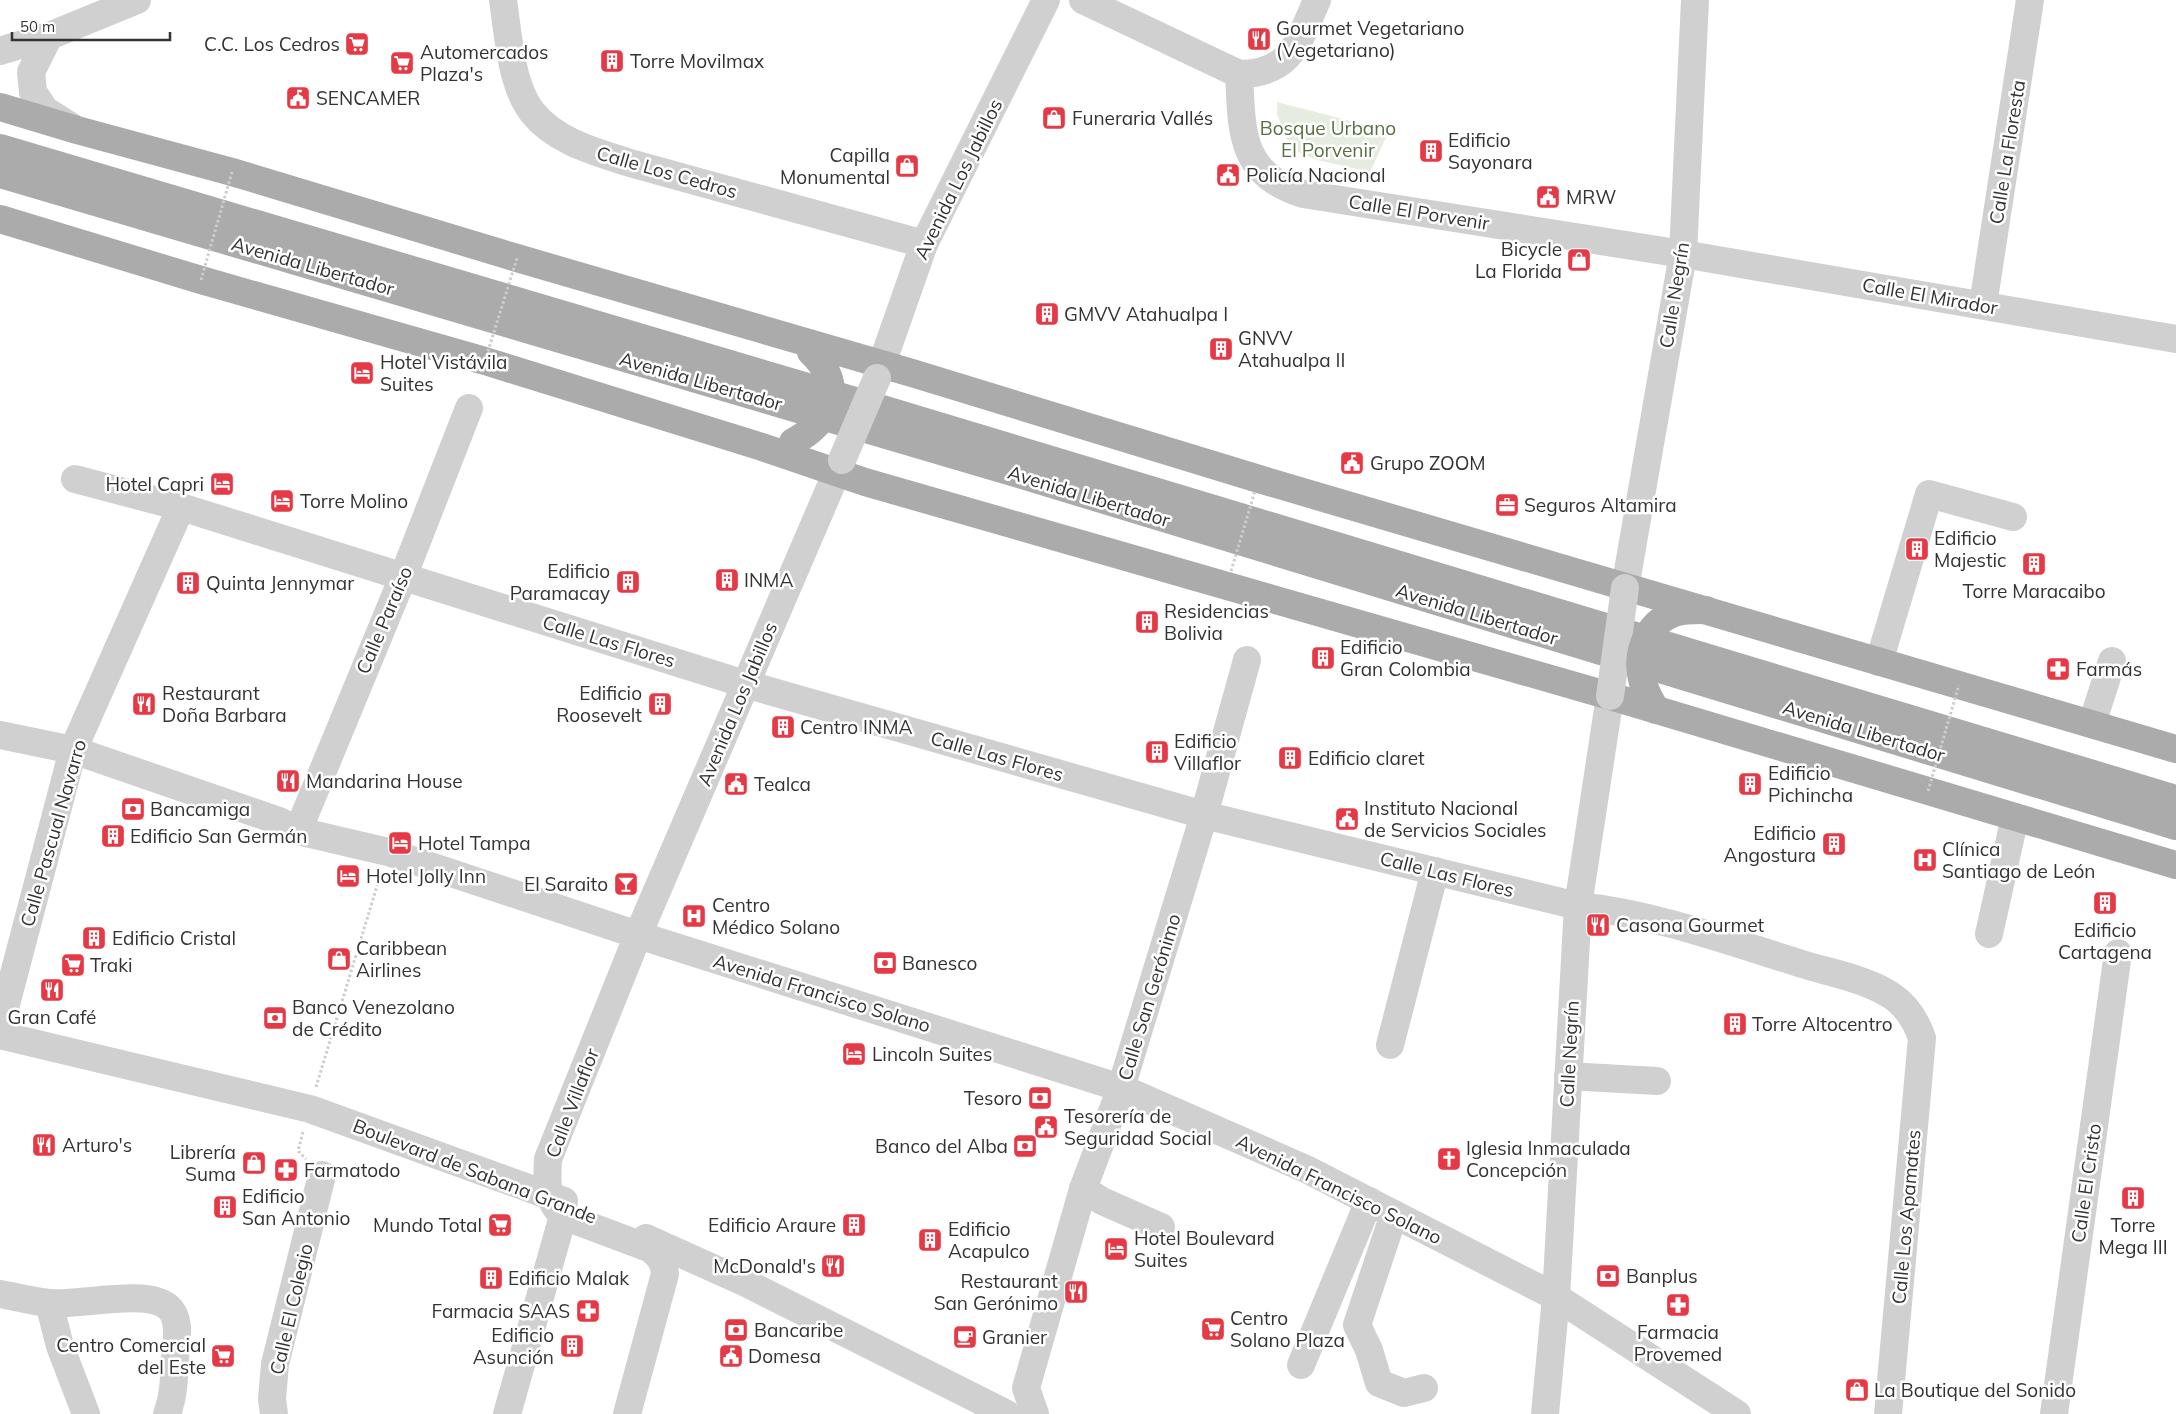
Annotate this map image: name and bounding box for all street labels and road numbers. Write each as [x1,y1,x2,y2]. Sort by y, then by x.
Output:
street label: Calle La Floresta [1984,78,2030,226]
street label: Avenida Los Jabillos [909,95,1007,263]
street label: Calle Los Cedros [594,140,740,204]
street label: Calle El Porvenir [1347,189,1491,235]
street label: Avenida Libertador [229,231,397,301]
street label: Calle Negrín [1654,240,1694,350]
street label: Calle El Mirador [1860,272,2000,320]
street label: Avenida Libertador [617,346,785,416]
street label: Avenida Libertador [1005,460,1173,532]
street label: Calle Paraíso [351,563,417,677]
street label: Avenida Libertador [1393,578,1561,650]
street label: Calle Las Flores [540,609,678,673]
street label: Avenida Los Jabillos [692,619,782,789]
street label: Avenida Libertador [1780,695,1948,767]
street label: Calle Las Flores [928,726,1066,786]
street label: Calle Pascual Navarro [15,737,91,929]
street label: Calle Las Flores [1378,846,1516,902]
street label: Calle San Gerónimo [1112,911,1186,1083]
street label: Avenida Francisco Solano [710,948,934,1038]
street label: Calle Negrín [1554,1000,1584,1108]
street label: Calle Villaflor [540,1045,604,1161]
street label: Boulevard de Sabana Grande [350,1113,600,1229]
street label: Calle El Cristo [2066,1122,2106,1244]
street label: Avenida Francisco Solano [1232,1129,1446,1249]
street label: Calle Los Apamates [1886,1129,1926,1305]
street label: Calle El Colegio [264,1241,318,1377]

